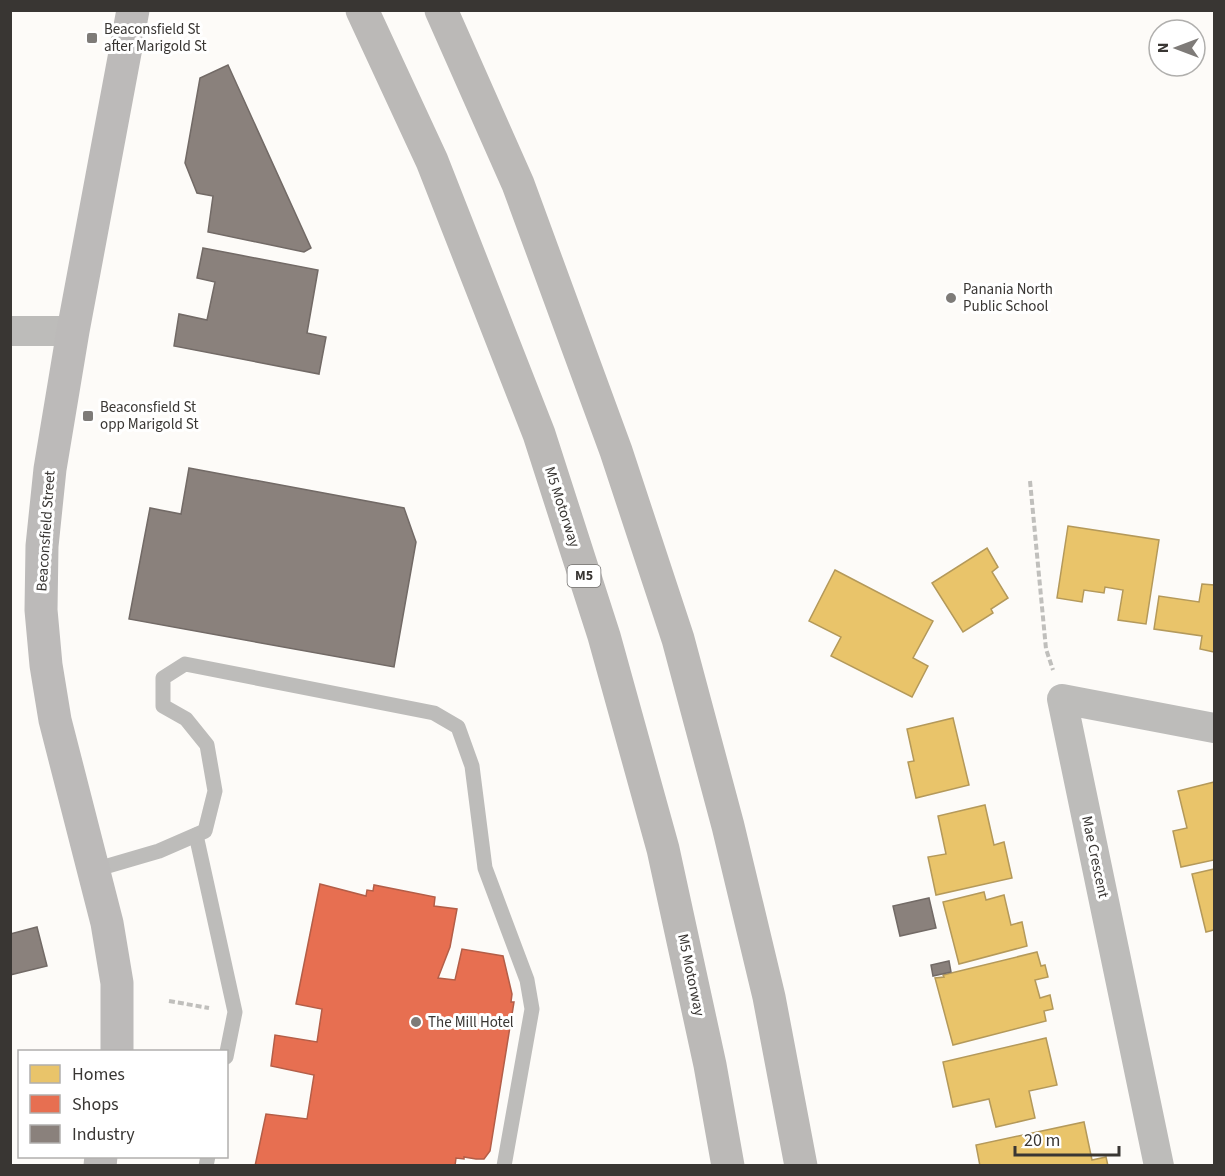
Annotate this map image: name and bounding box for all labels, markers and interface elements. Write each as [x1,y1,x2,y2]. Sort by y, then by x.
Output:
north arrow [1147,18,1207,78]
place label: Beaconsfield St after Marigold St [104,19,207,57]
marker: Beaconsfield St after Marigold St [85,31,99,45]
text: N [1152,43,1174,53]
place label: Panania North Public School [963,279,1053,317]
marker: Panania North Public School [944,291,958,305]
place label: Beaconsfield St opp Marigold St [100,397,199,435]
marker: Beaconsfield St opp Marigold St [81,409,95,423]
street label: M5 Motorway [539,464,585,550]
street label: Beaconsfield Street [31,470,61,592]
road number: M5 [568,565,600,587]
street label: Mae Crescent [1076,814,1114,900]
street label: M5 Motorway [672,932,710,1018]
place label: The Mill Hotel [428,1012,514,1033]
marker: The Mill Hotel [409,1015,423,1029]
legend [18,1050,228,1158]
text: Homes [72,1062,125,1087]
text: Shops [72,1092,119,1117]
scale bar [1015,1119,1118,1157]
text: Industry [72,1122,135,1147]
text: 20 m [1024,1128,1060,1153]

